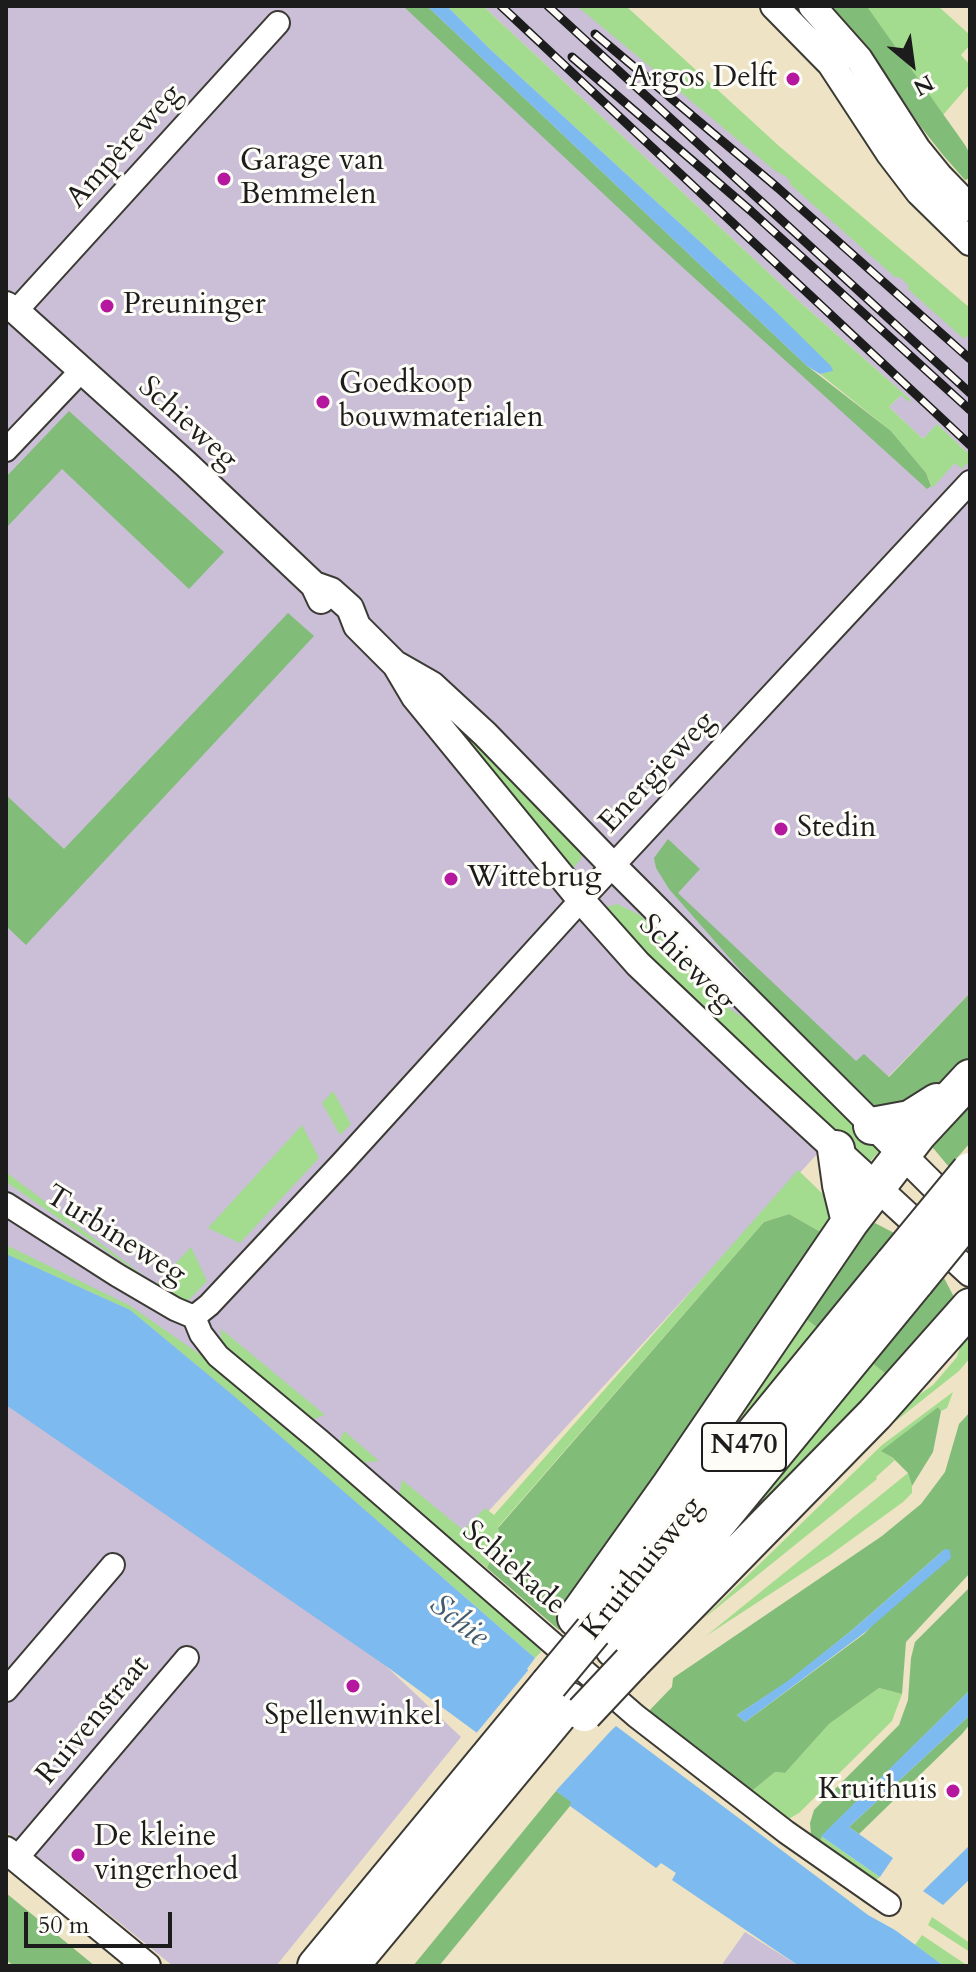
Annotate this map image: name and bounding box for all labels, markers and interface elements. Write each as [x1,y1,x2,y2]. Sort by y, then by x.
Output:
north arrow [872,24,952,104]
place label: Argos Delft [629,61,777,97]
text: N [908,67,939,103]
marker: Argos Delft [784,70,802,88]
street label: Ampèreweg [60,77,190,217]
place label: Garage van Bemmelen [240,144,384,214]
marker: Garage van Bemmelen [215,170,233,188]
place label: Preuninger [123,288,266,324]
marker: Preuninger [98,297,116,315]
place label: Goedkoop bouwmaterialen [339,367,544,438]
street label: Schieweg [130,370,244,478]
marker: Goedkoop bouwmaterialen [314,393,332,411]
street label: Energieweg [592,705,724,841]
place label: Stedin [797,811,877,847]
marker: Stedin [772,820,790,838]
place label: Wittebrug [467,861,601,897]
marker: Wittebrug [442,870,460,888]
street label: Schieweg [630,908,742,1020]
street label: Turbineweg [38,1179,192,1293]
road number: N470 [702,1423,786,1471]
street label: Kruithuisweg [574,1490,712,1648]
street label: Schiekade [454,1514,572,1624]
water label: Schie [421,1587,495,1657]
street label: Ruivenstraat [30,1649,158,1793]
marker: Spellenwinkel [344,1677,362,1695]
place label: Spellenwinkel [264,1699,442,1735]
place label: Kruithuis [818,1773,937,1809]
marker: Kruithuis [944,1782,962,1800]
place label: De kleine vingerhoed [94,1820,238,1890]
marker: De kleine vingerhoed [69,1846,87,1864]
scale bar [28,1896,176,1946]
text: 50 m [38,1909,89,1942]

